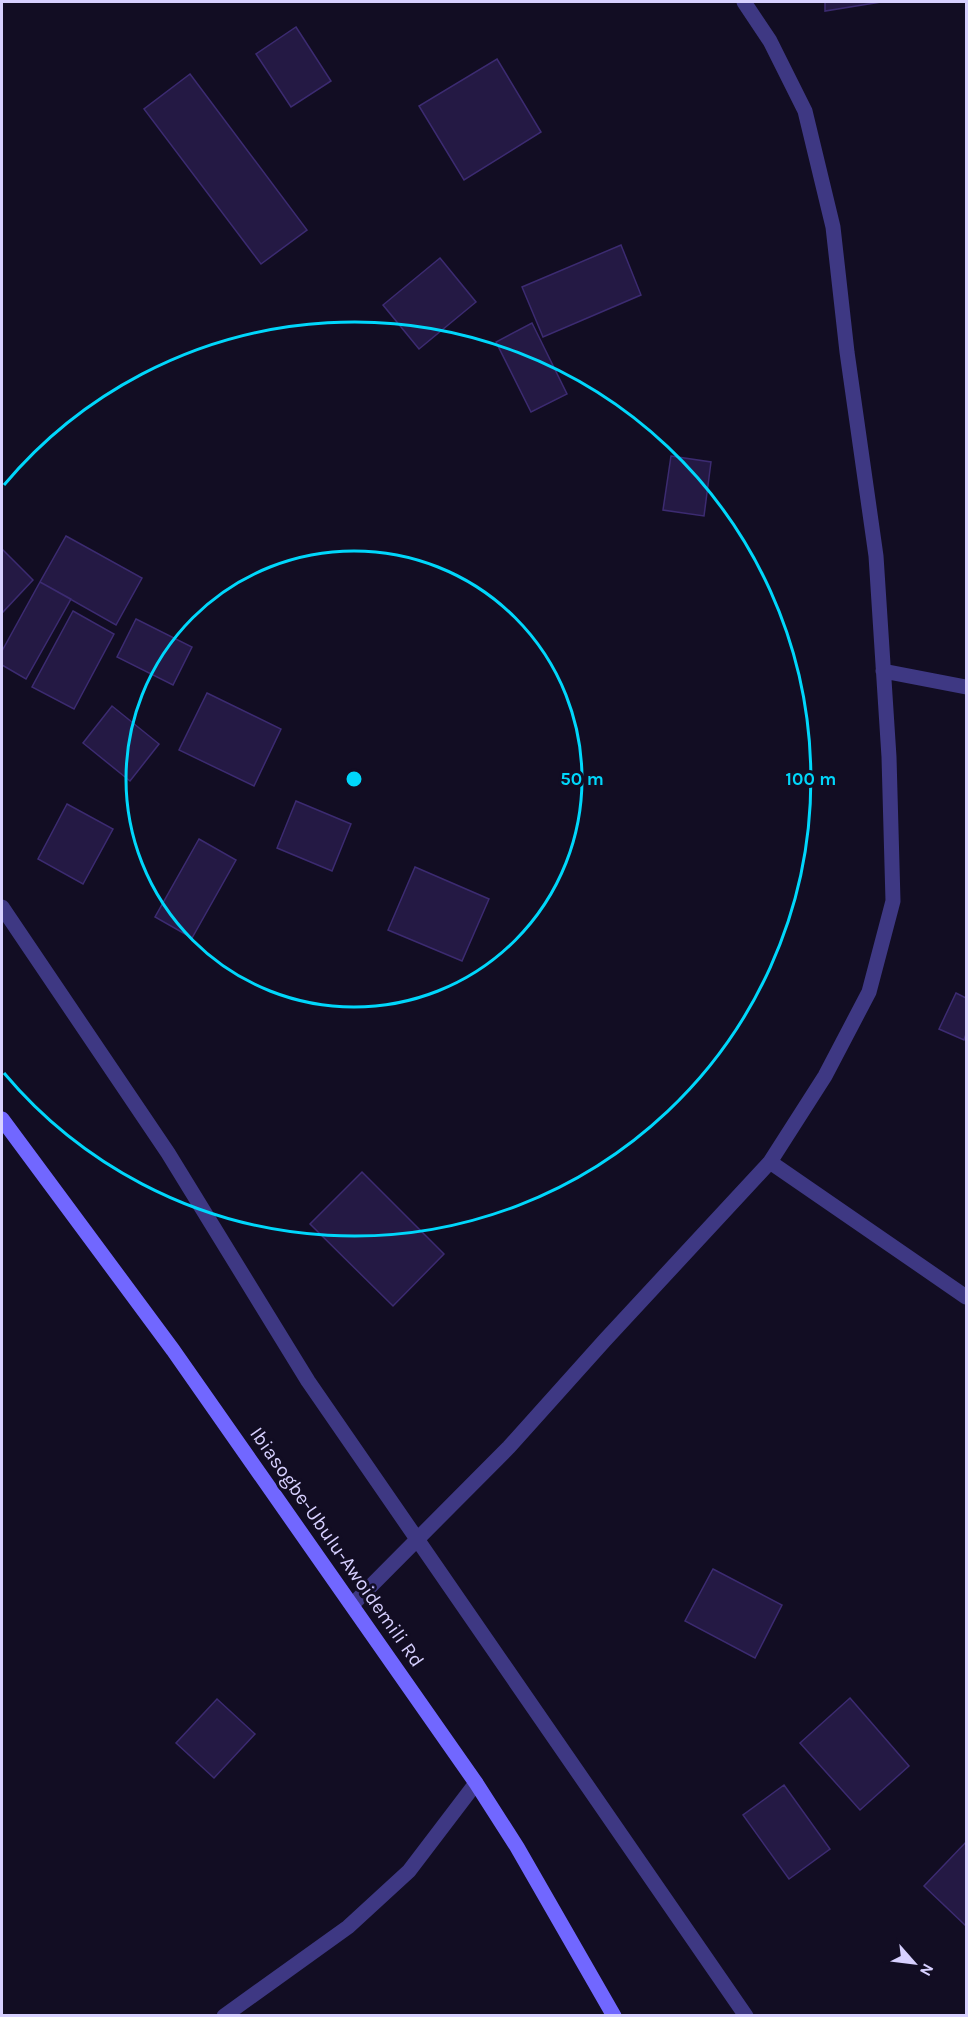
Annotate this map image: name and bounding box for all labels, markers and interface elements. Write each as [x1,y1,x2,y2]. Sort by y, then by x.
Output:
text: 50 m [560,768,604,790]
text: 100 m [786,768,836,790]
centre of rings [344,769,364,789]
street label: Ibiasogbe-Ubulu-Awoidemili Rd [245,1423,429,1671]
north arrow [884,1933,944,1993]
text: N [916,1960,938,1979]

